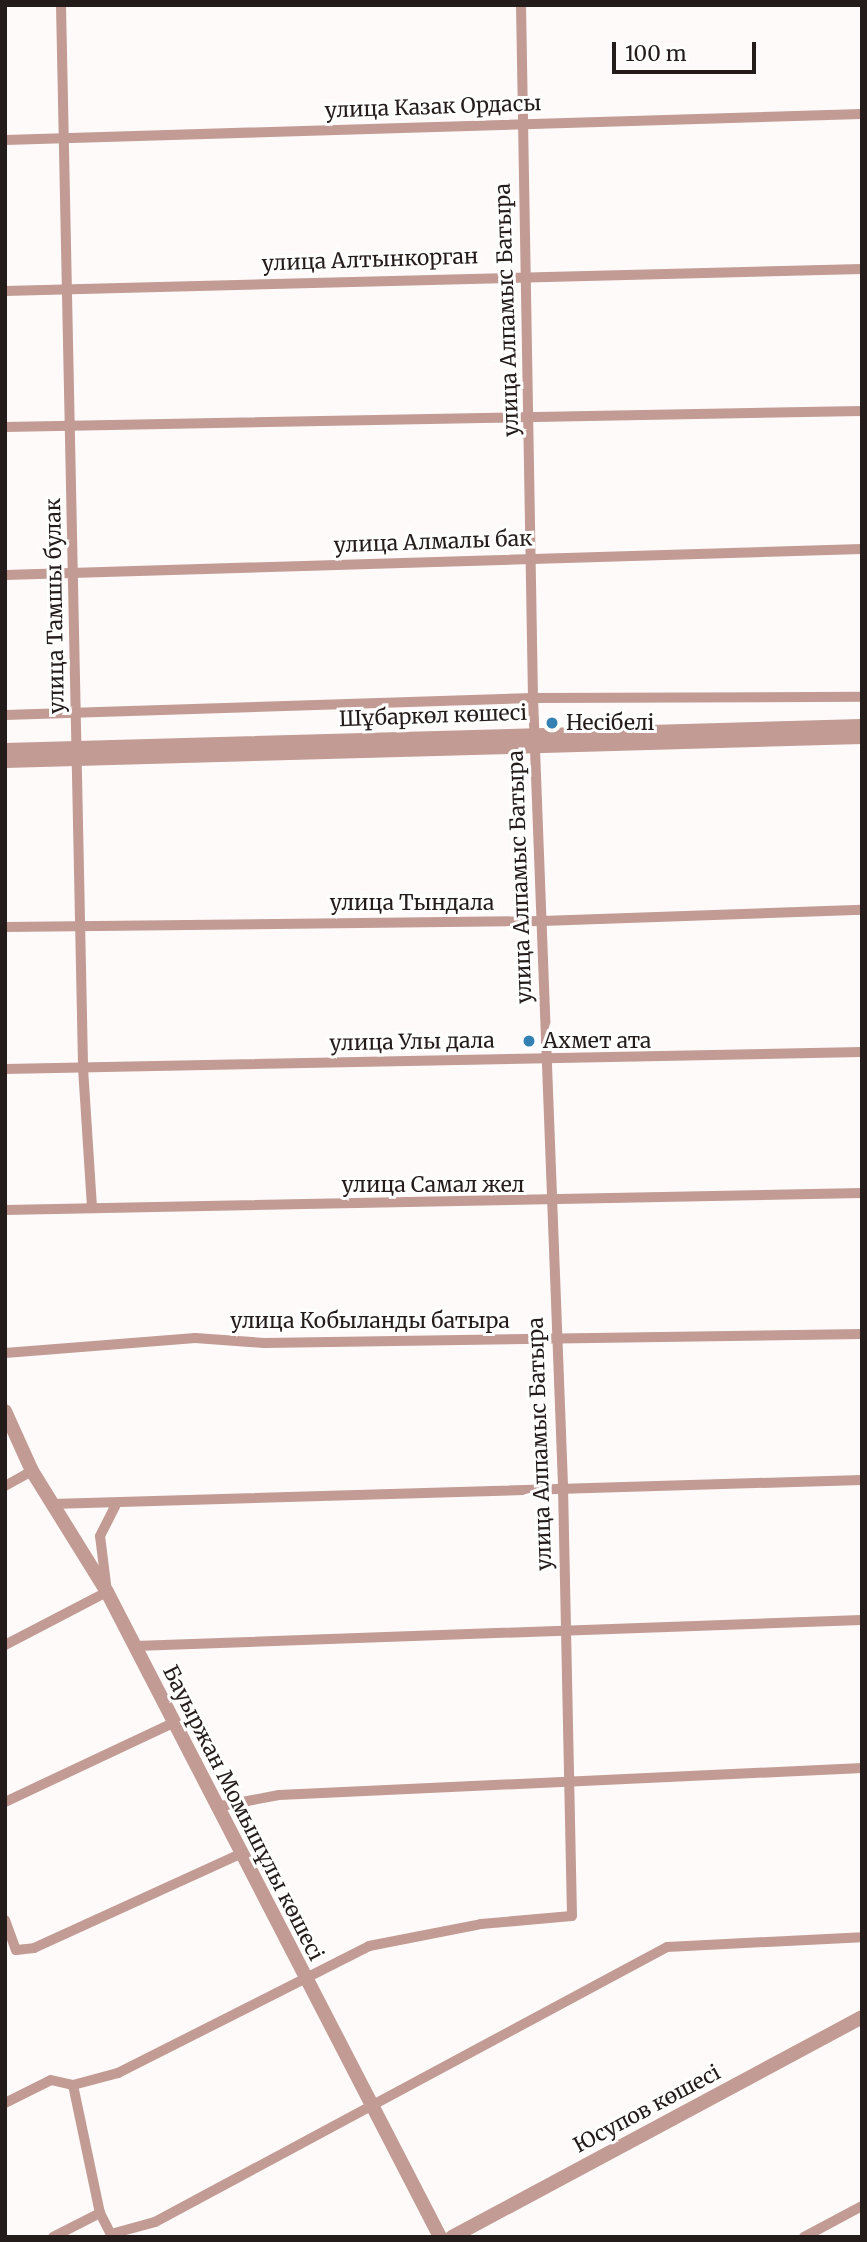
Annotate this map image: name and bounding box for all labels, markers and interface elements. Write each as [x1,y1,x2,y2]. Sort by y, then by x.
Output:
scale bar [615,28,758,72]
text: 100 m [625,40,687,67]
street label: улица Казак Ордасы [324,91,542,123]
street label: улица Алпамыс Батыра [490,183,524,437]
street label: улица Алтынкорган [261,244,479,276]
street label: улица Тамшы булак [41,498,69,714]
street label: улица Алмалы бак [333,526,533,558]
street label: Шұбаркөл көшесі [338,700,528,732]
place label: Несібелі [566,710,654,736]
marker: Несібелі [544,715,560,731]
street label: улица Алпамыс Батыра [503,750,537,1004]
street label: улица Тындала [330,890,494,916]
street label: улица Улы дала [329,1028,495,1056]
place label: Ахмет ата [543,1028,651,1054]
marker: Ахмет ата [521,1033,537,1049]
street label: улица Самал жел [342,1172,524,1198]
street label: улица Кобыланды батыра [230,1308,510,1334]
street label: улица Алпамыс Батыра [523,1317,557,1571]
street label: Бауыржан Момышұлы көшесі [157,1661,329,1965]
street label: Юсупов көшесі [569,2060,725,2158]

